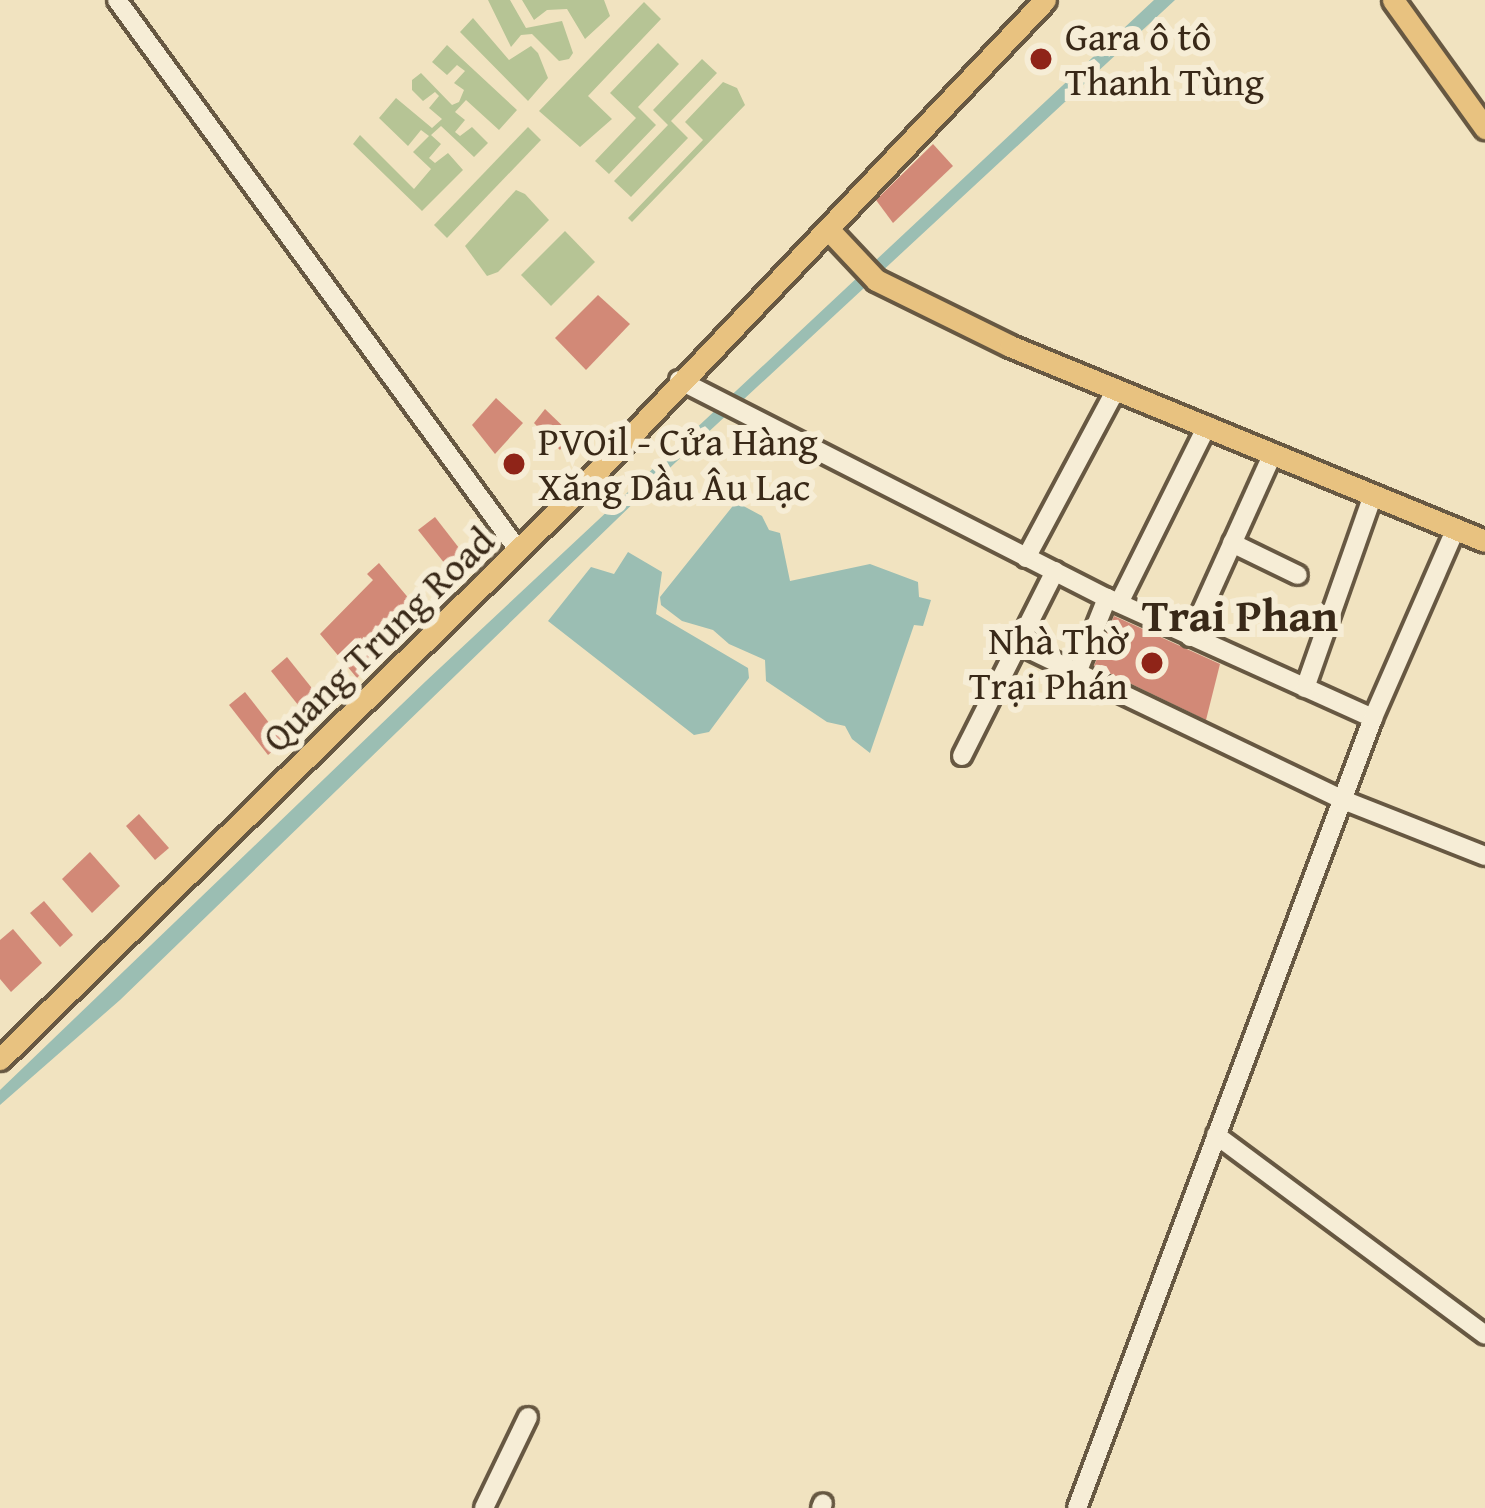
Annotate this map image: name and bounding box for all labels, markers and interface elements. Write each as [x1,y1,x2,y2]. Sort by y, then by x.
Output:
place label: Gara ô tô Thanh Tùng [1065,14,1264,105]
marker: Gara ô tô Thanh Tùng [1028,46,1054,72]
place label: PVOil - Cửa Hàng Xăng Dầu Âu Lạc [538,419,818,510]
marker: PVOil - Cửa Hàng Xăng Dầu Âu Lạc [501,451,527,477]
street label: Quang Trung Road [253,517,503,761]
district label: Trai Phan [1142,588,1338,642]
place label: Nhà Thờ Trại Phán [969,618,1128,709]
marker: Nhà Thờ Trại Phán [1139,650,1165,676]

